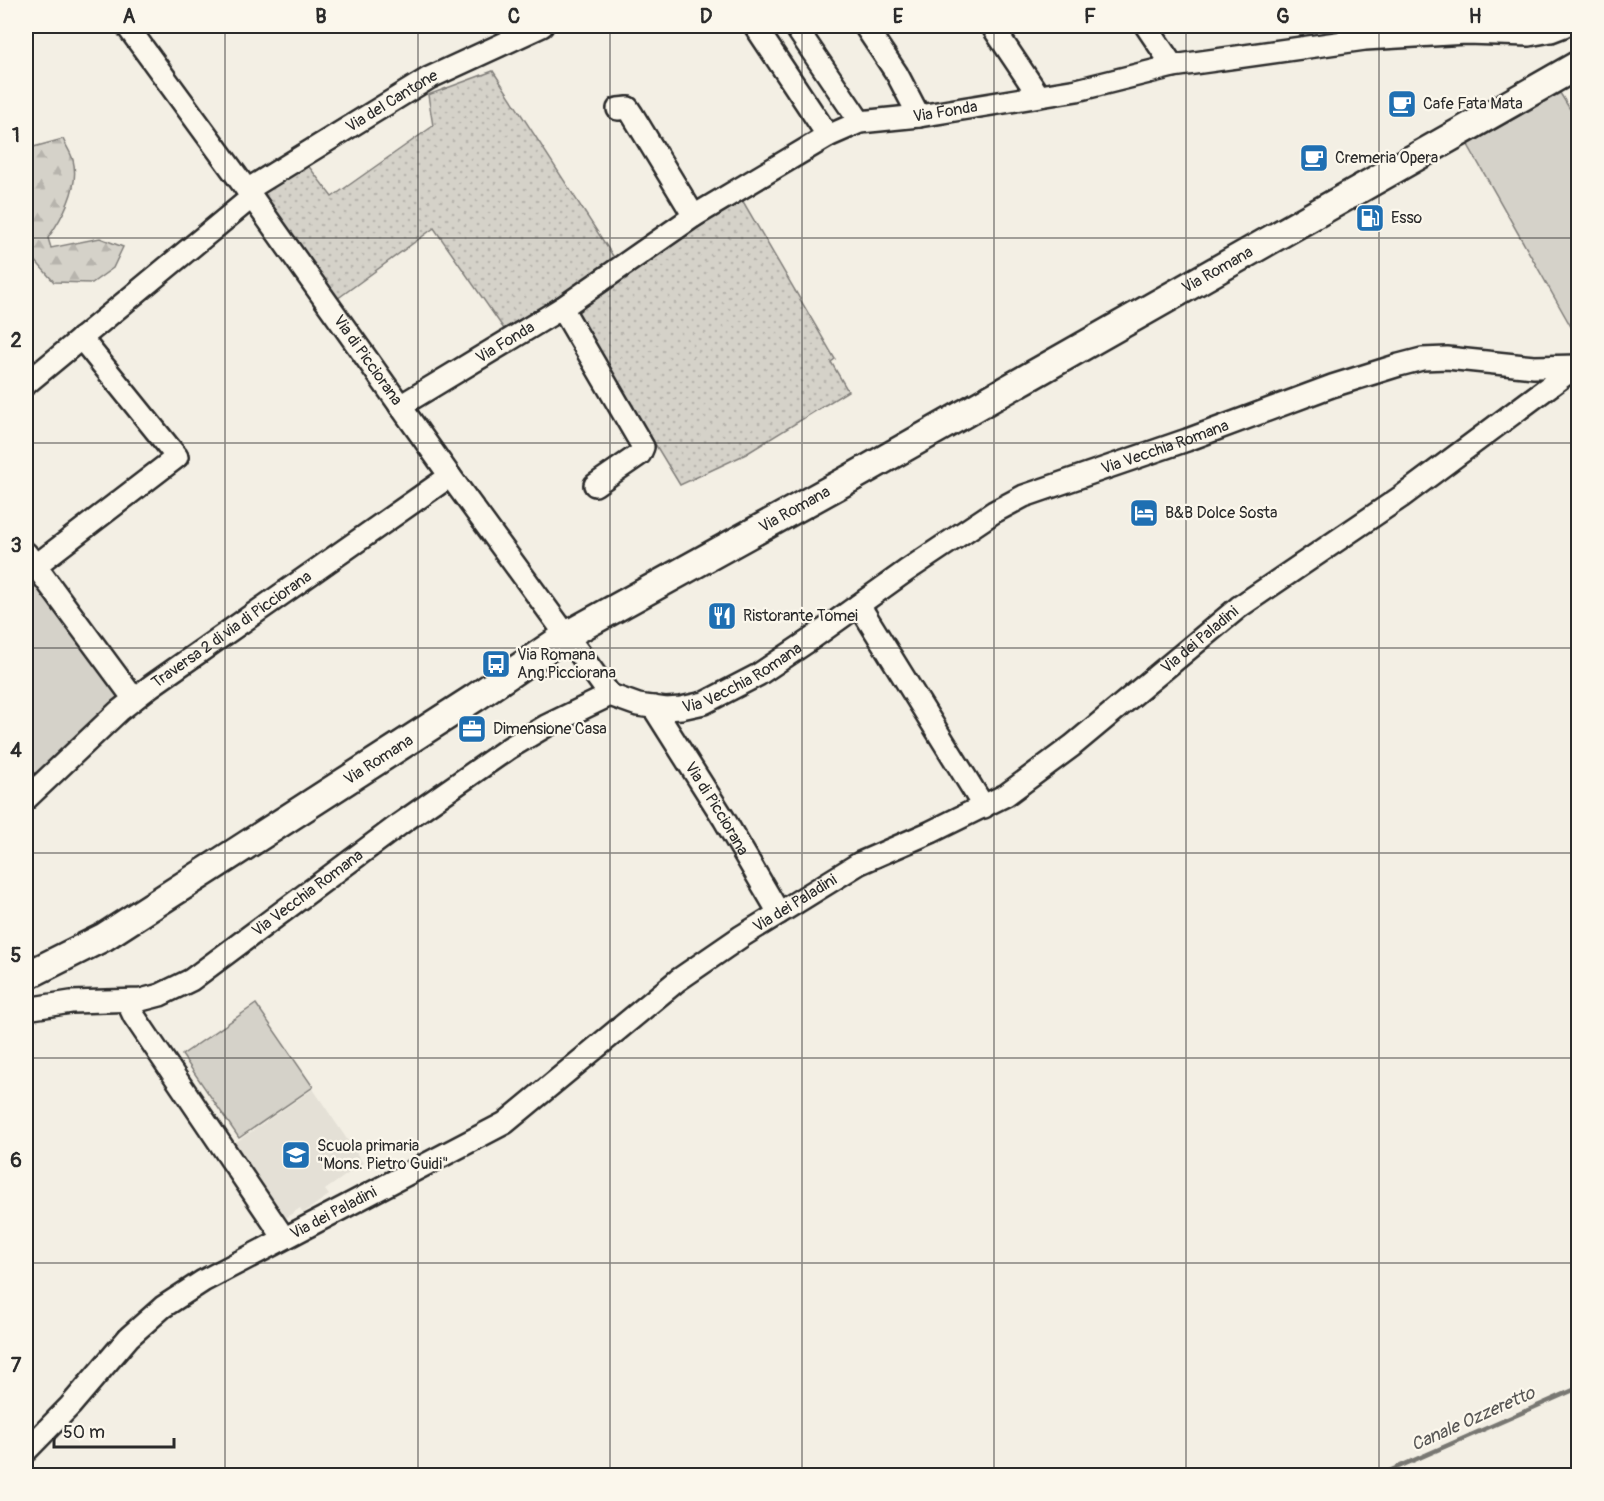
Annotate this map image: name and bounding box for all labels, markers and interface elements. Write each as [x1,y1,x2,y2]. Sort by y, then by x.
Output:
text: A [123,4,136,29]
text: B [315,4,327,29]
text: C [508,4,520,29]
text: D [700,4,713,29]
text: E [893,4,904,29]
text: F [1084,4,1096,29]
text: G [1276,4,1290,29]
text: H [1469,4,1482,29]
street label: Via del Cantone [342,65,441,137]
cafe icon: Cafe Fata Mata [1386,88,1418,120]
place label: Cafe Fata Mata [1423,94,1523,114]
street label: Via Fonda [912,97,979,127]
text: 1 [12,123,20,148]
cafe icon: Cremeria Opera [1298,142,1330,174]
place label: Cremeria Opera [1335,148,1438,168]
fuel station icon: Esso [1354,202,1386,234]
place label: Esso [1391,208,1423,228]
street label: Via Romana [1178,242,1257,298]
street label: Via di Picciorana [329,311,407,409]
street label: Via Fonda [472,317,538,368]
text: 2 [10,328,22,353]
street label: Via Vecchia Romana [1099,415,1231,479]
street label: Via Romana [755,482,834,537]
hotel icon: B&B Dolce Sosta [1128,497,1160,529]
place label: B&B Dolce Sosta [1165,503,1277,523]
text: 3 [10,533,22,558]
street label: Traversa 2 di via di Picciorana [148,566,315,693]
restaurant icon: Ristorante Tomei [706,600,738,632]
street label: Via dei Paladini [1157,601,1243,678]
place label: Ristorante Tomei [743,606,858,626]
street label: Via Vecchia Romana [680,638,806,717]
place label: Via Romana Ang.Picciorana [517,645,616,683]
bus stop icon: Via Romana Ang.Picciorana [480,648,512,680]
office icon: Dimensione Casa [456,713,488,745]
place label: Dimensione Casa [493,719,607,739]
street label: Via Romana [340,730,417,790]
text: 4 [10,738,22,763]
street label: Via di Picciorana [680,758,753,859]
street label: Via Vecchia Romana [248,845,367,941]
street label: Via dei Paladini [749,870,841,937]
text: 5 [11,943,22,968]
place label: Scuola primaria "Mons. Pietro Guidi" [317,1136,448,1174]
school or university icon: Scuola primaria "Mons. Pietro Guidi" [280,1139,312,1171]
text: 6 [10,1148,22,1173]
street label: Via dei Paladini [287,1182,380,1244]
text: 7 [11,1353,22,1378]
water label: Canale Ozzeretto [1408,1381,1540,1456]
scale bar [54,1411,174,1449]
text: 50 m [63,1421,105,1444]

